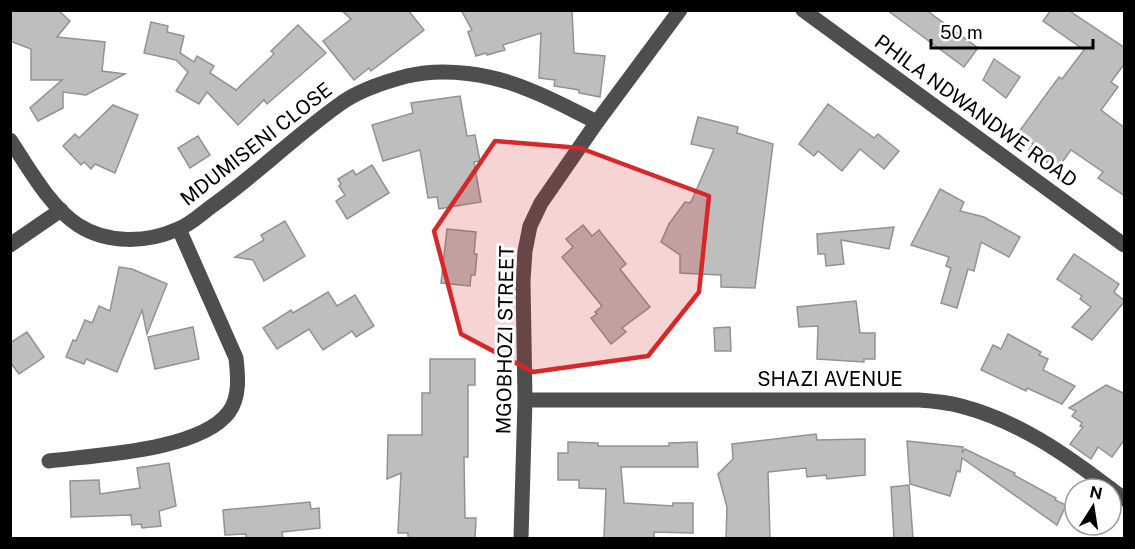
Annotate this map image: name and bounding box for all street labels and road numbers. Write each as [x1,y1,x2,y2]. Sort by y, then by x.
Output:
street label: PHILA NDWANDWE ROAD [870,29,1082,193]
street label: MDUMISENI CLOSE [175,77,337,211]
street label: MGOBHOZI STREET [491,245,519,435]
street label: SHAZI AVENUE [757,367,903,391]

